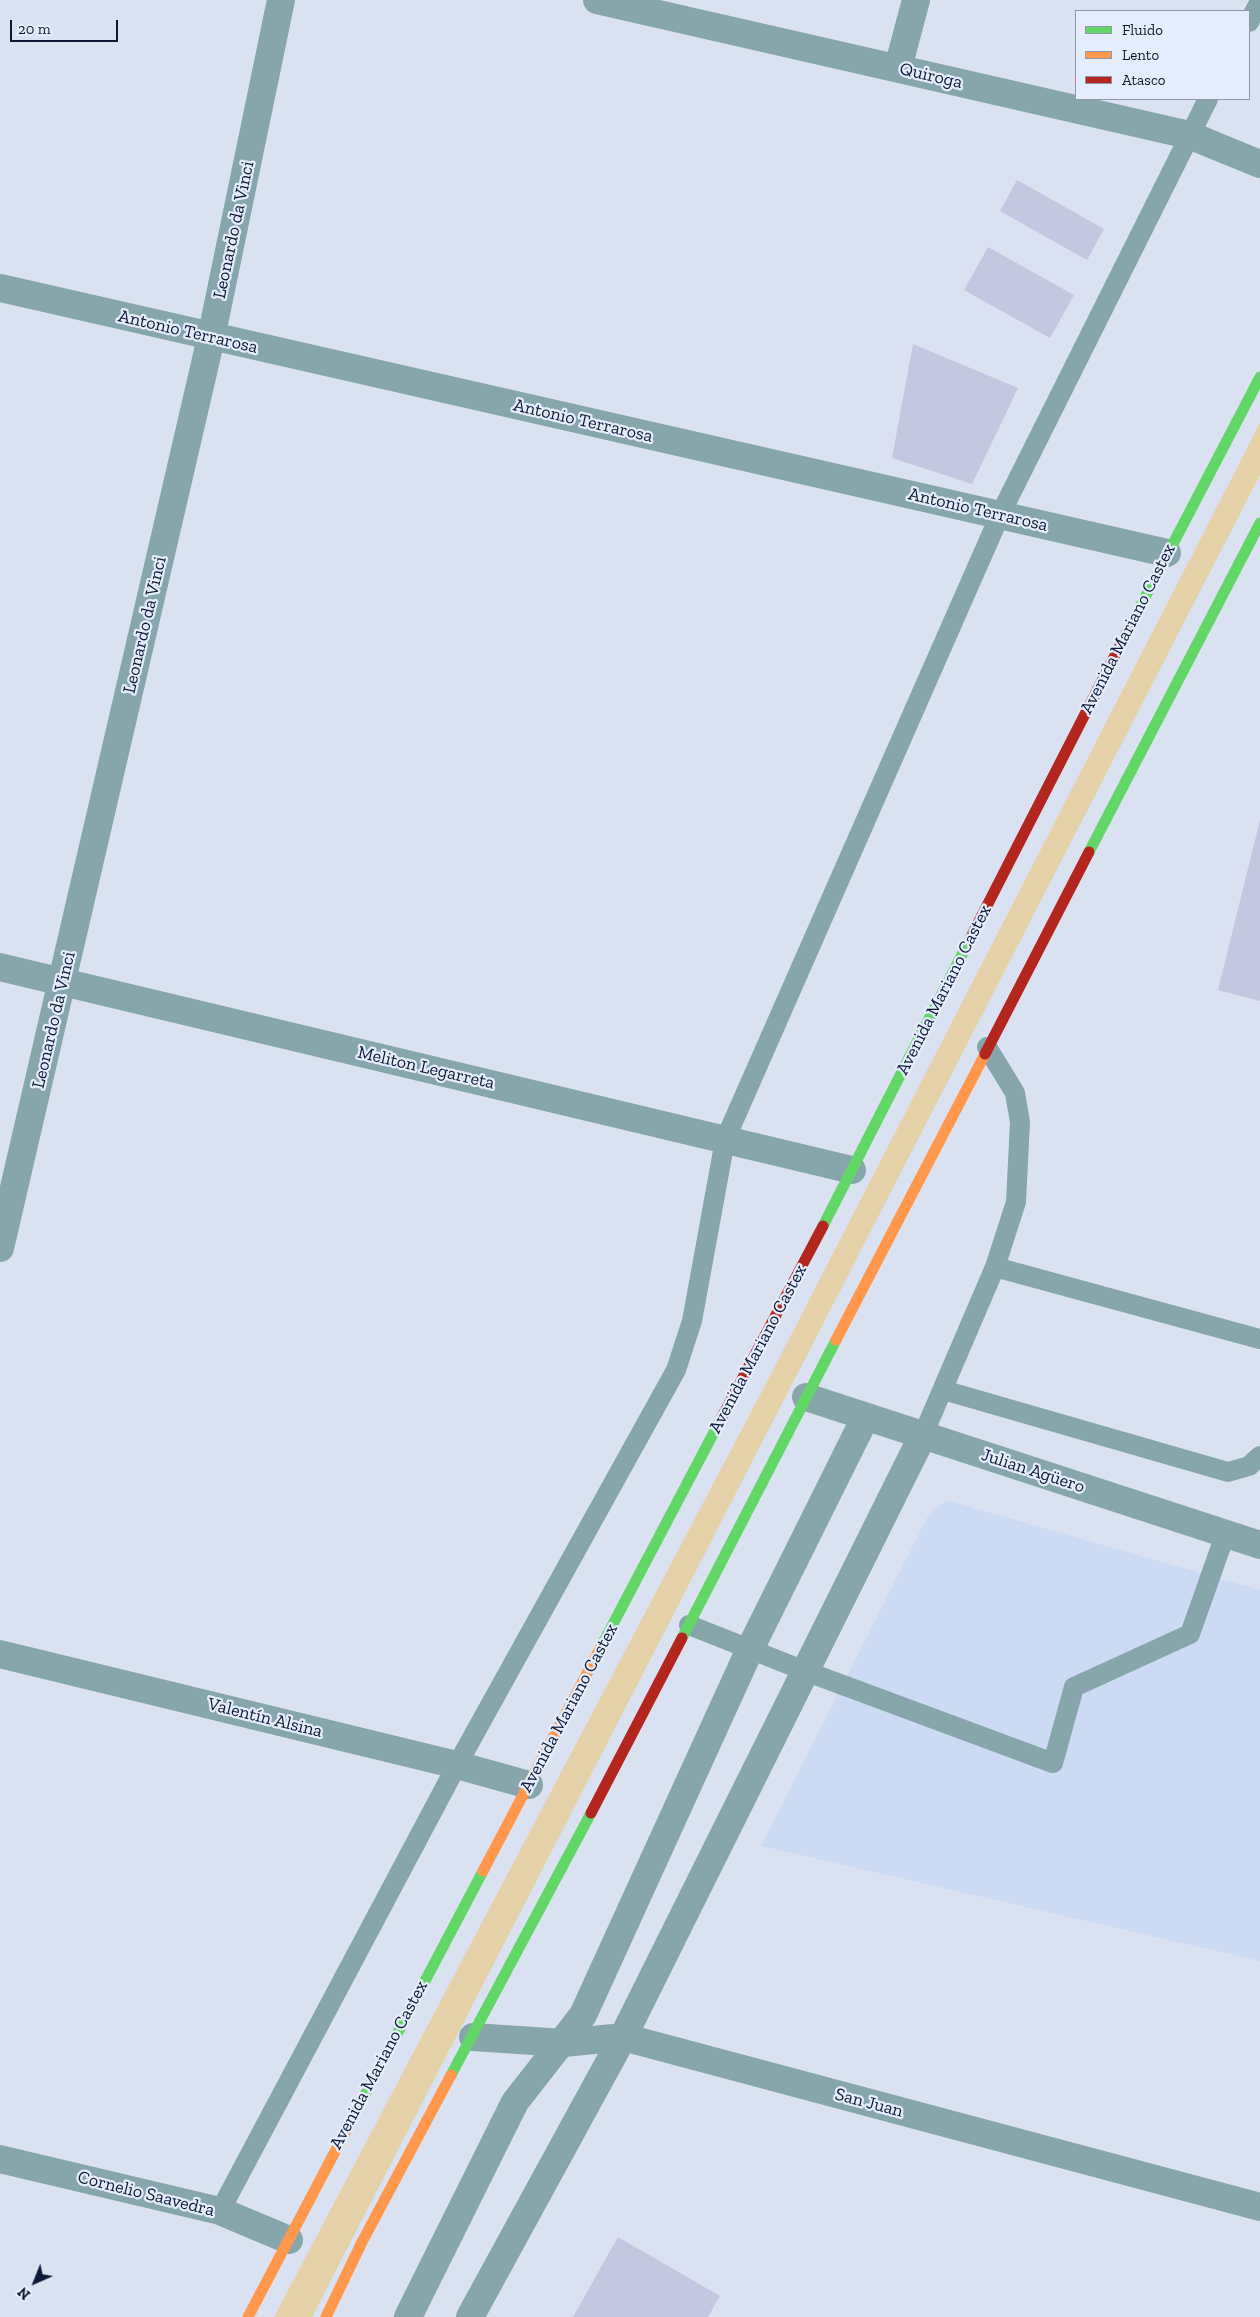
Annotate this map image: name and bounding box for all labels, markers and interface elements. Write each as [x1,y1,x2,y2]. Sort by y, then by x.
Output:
scale bar [12,10,120,42]
legend [1075,10,1250,100]
text: 20 m [18,20,51,38]
text: Fluido [1122,21,1163,39]
text: Lento [1122,46,1159,64]
street label: Quiroga [898,58,964,94]
text: Atasco [1122,71,1166,89]
street label: Leonardo da Vinci [209,159,259,301]
street label: Antonio Terrarosa [116,305,260,359]
street label: Antonio Terrarosa [511,394,655,448]
street label: Antonio Terrarosa [906,483,1050,537]
street label: Avenida Mariano Castex [1076,540,1180,718]
street label: Leonardo da Vinci [119,554,171,696]
street label: Avenida Mariano Castex [892,901,996,1079]
street label: Leonardo da Vinci [28,949,80,1091]
street label: Meliton Legarreta [355,1042,497,1094]
street label: Avenida Mariano Castex [704,1261,812,1437]
street label: Julian Agüero [979,1444,1087,1498]
street label: Avenida Mariano Castex [515,1620,623,1796]
street label: Valentín Alsina [205,1693,325,1743]
street label: Avenida Mariano Castex [325,1977,433,2153]
street label: San Juan [833,2084,905,2122]
street label: Cornelio Saavedra [75,2167,217,2221]
north arrow [10,2257,60,2307]
text: N [15,2283,34,2303]

